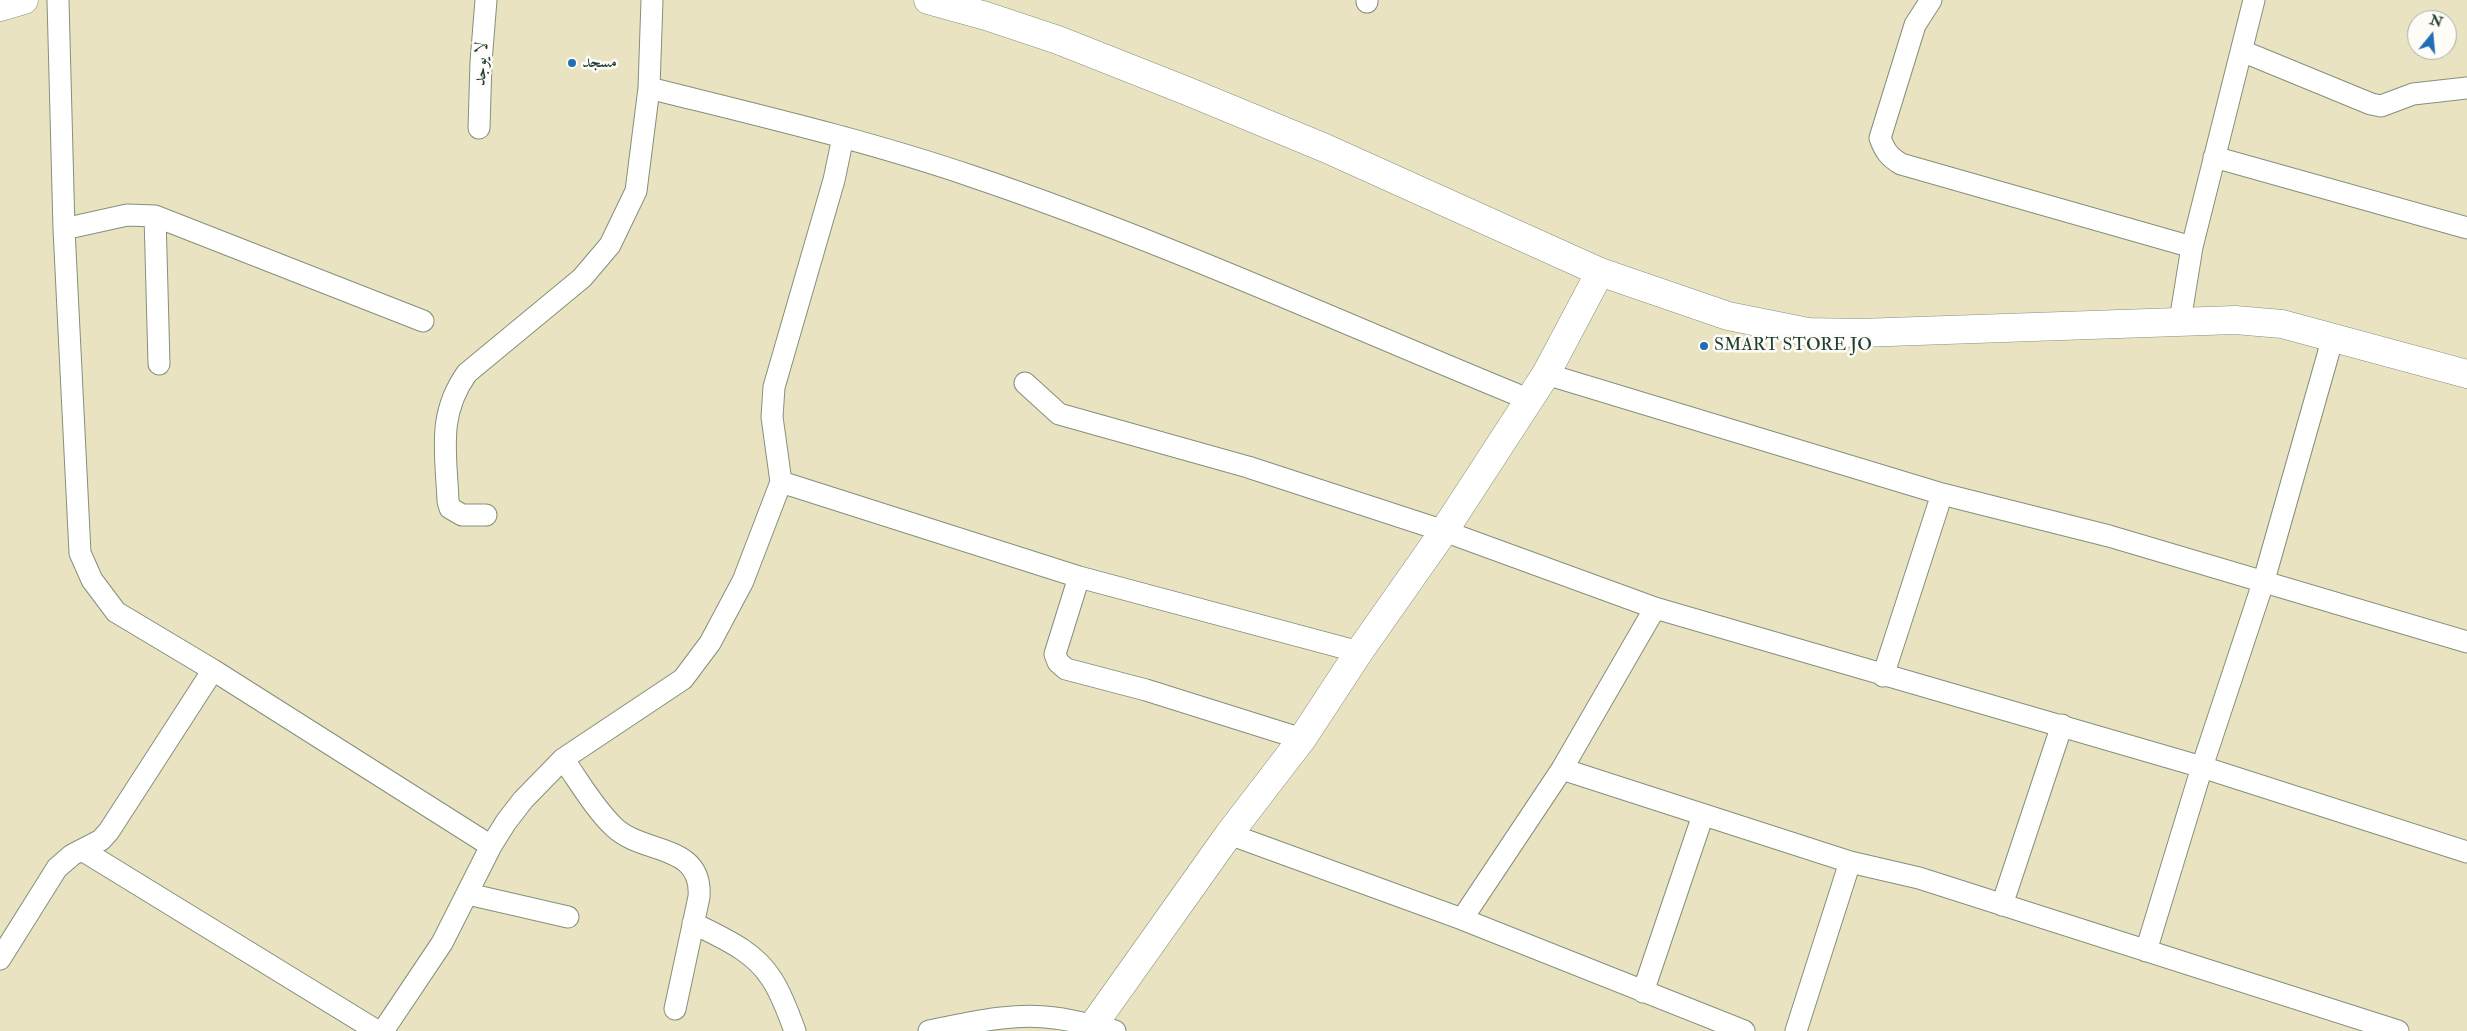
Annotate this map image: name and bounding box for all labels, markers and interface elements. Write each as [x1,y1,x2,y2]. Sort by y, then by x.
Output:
north arrow [2407,10,2457,60]
text: N [2428,11,2445,31]
street label: لا يوجد [470,41,494,87]
place label: مسجد [582,52,617,74]
marker: مسجد [566,57,578,69]
place label: SMART STORE JO [1714,335,1872,357]
marker: SMART STORE JO [1698,340,1710,352]

